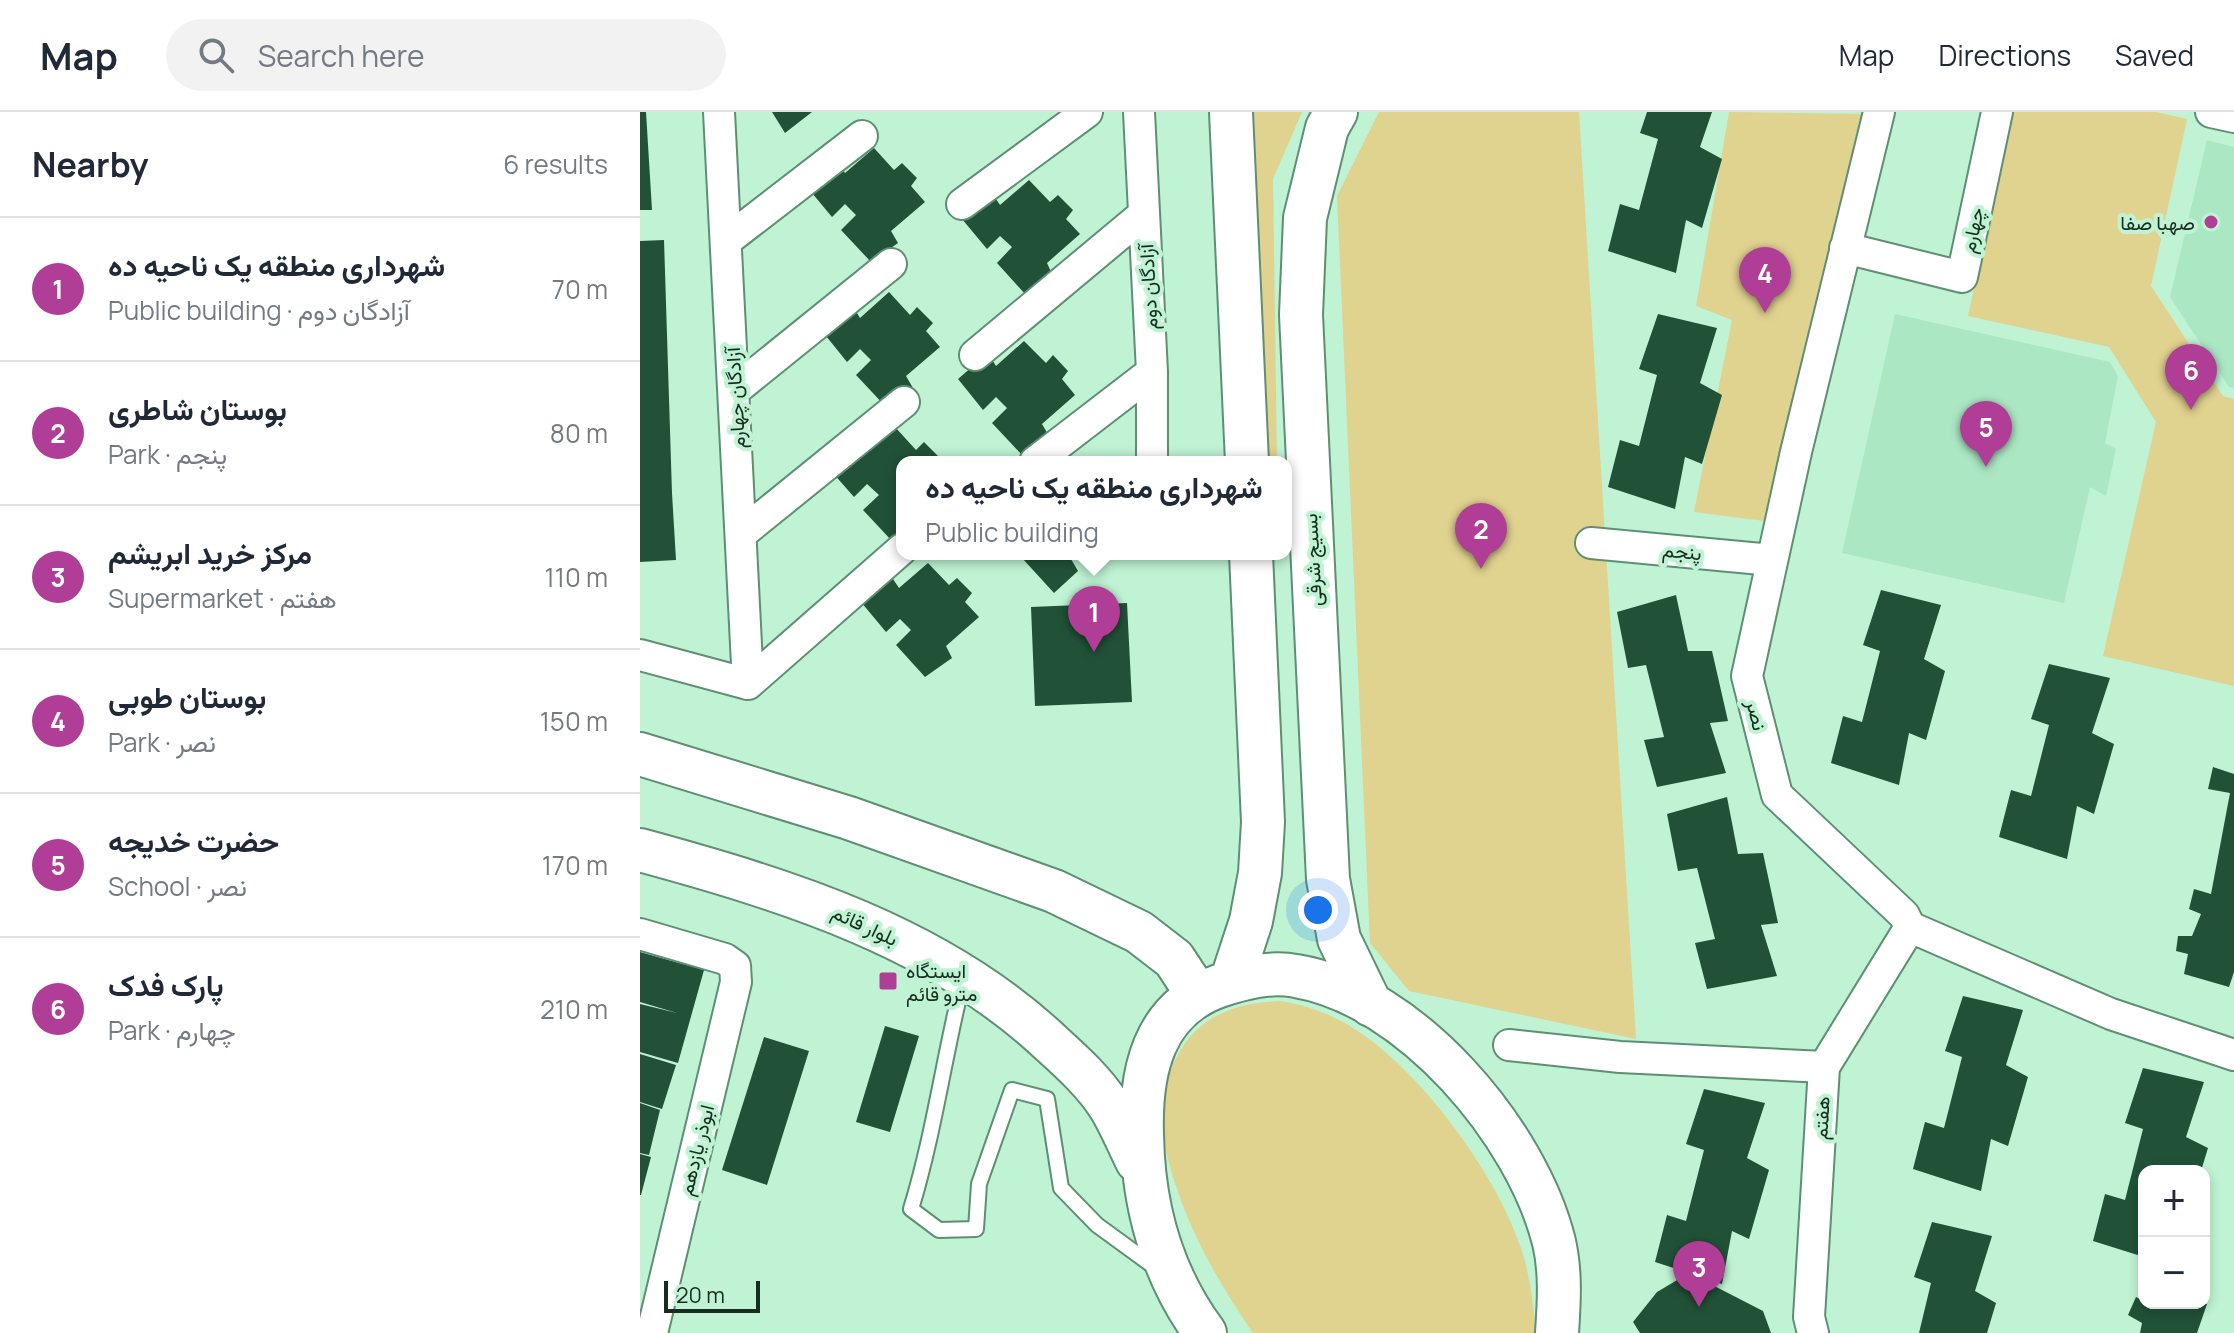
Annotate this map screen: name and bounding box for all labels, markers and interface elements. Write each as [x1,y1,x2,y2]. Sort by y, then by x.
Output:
search box [166,19,726,91]
text: Map [40,29,118,81]
icon: search [194,33,238,77]
text: Search here [258,35,425,76]
text: Map [1839,36,1894,74]
text: Directions [1938,36,2071,74]
text: Saved [2115,36,2194,74]
text: Nearby [32,141,148,187]
text: 6 results [503,146,608,182]
street label: چهارم [1954,205,1991,255]
place label: صهبا صفا [2120,209,2195,236]
marker: صهبا صفا [2202,213,2220,231]
street label: آزادگان دوم [1132,242,1164,331]
text: شهرداری منطقه یک ناحیه ده [108,244,445,285]
pin: 4 [1739,247,1791,313]
text: 1 [52,271,64,307]
text: 70 m [552,271,608,307]
text: Public building · آزادگان دوم [108,292,410,328]
pin: 6 [2165,344,2217,410]
street label: آزادگان چهارم [719,345,752,449]
text: بوستان شاطری [108,388,287,429]
pin: 5 [1960,401,2012,467]
text: 2 [50,415,66,451]
text: 80 m [550,415,608,451]
text: Park · پنجم [108,436,227,472]
popup [896,456,1292,560]
text: شهرداری منطقه یک ناحیه ده [925,466,1263,507]
pin: 2 [1455,503,1507,569]
street label: بسیج شرقی [1296,513,1329,607]
text: Public building [925,514,1099,550]
text: مرکز خرید ابریشم [108,532,312,573]
street label: پنجم [1661,536,1703,567]
text: 3 [50,559,66,595]
text: 110 m [545,559,608,595]
text: Supermarket · هفتم [108,580,337,616]
pin: 1 [1068,586,1120,652]
text: بوستان طوبی [108,676,266,717]
street label: نصر [1740,696,1774,733]
text: 4 [50,703,66,739]
text: 150 m [540,703,608,739]
text: Park · نصر [108,724,216,760]
text: حضرت خدیجه [108,820,279,861]
text: 5 [50,847,66,883]
text: 170 m [542,847,608,883]
text: School · نصر [108,868,247,904]
your location [1298,890,1338,930]
street label: بلوار قائم [828,898,902,952]
place label: ایستگاه مترو قائم [906,957,977,1007]
text: پارک فدک [108,964,224,1005]
marker: ایستگاه مترو قائم [877,970,899,992]
text: 6 [50,991,66,1027]
text: 210 m [540,991,608,1027]
text: Park · چهارم [108,1012,236,1048]
street label: هفتم [1806,1095,1836,1141]
street label: ابوذر یازدهم [672,1102,720,1198]
map controls [2138,1165,2210,1309]
button: + [2138,1165,2210,1237]
button: − [2138,1237,2210,1309]
pin: 3 [1673,1241,1725,1307]
scale bar [664,1277,760,1313]
text: 20 m [676,1280,725,1310]

